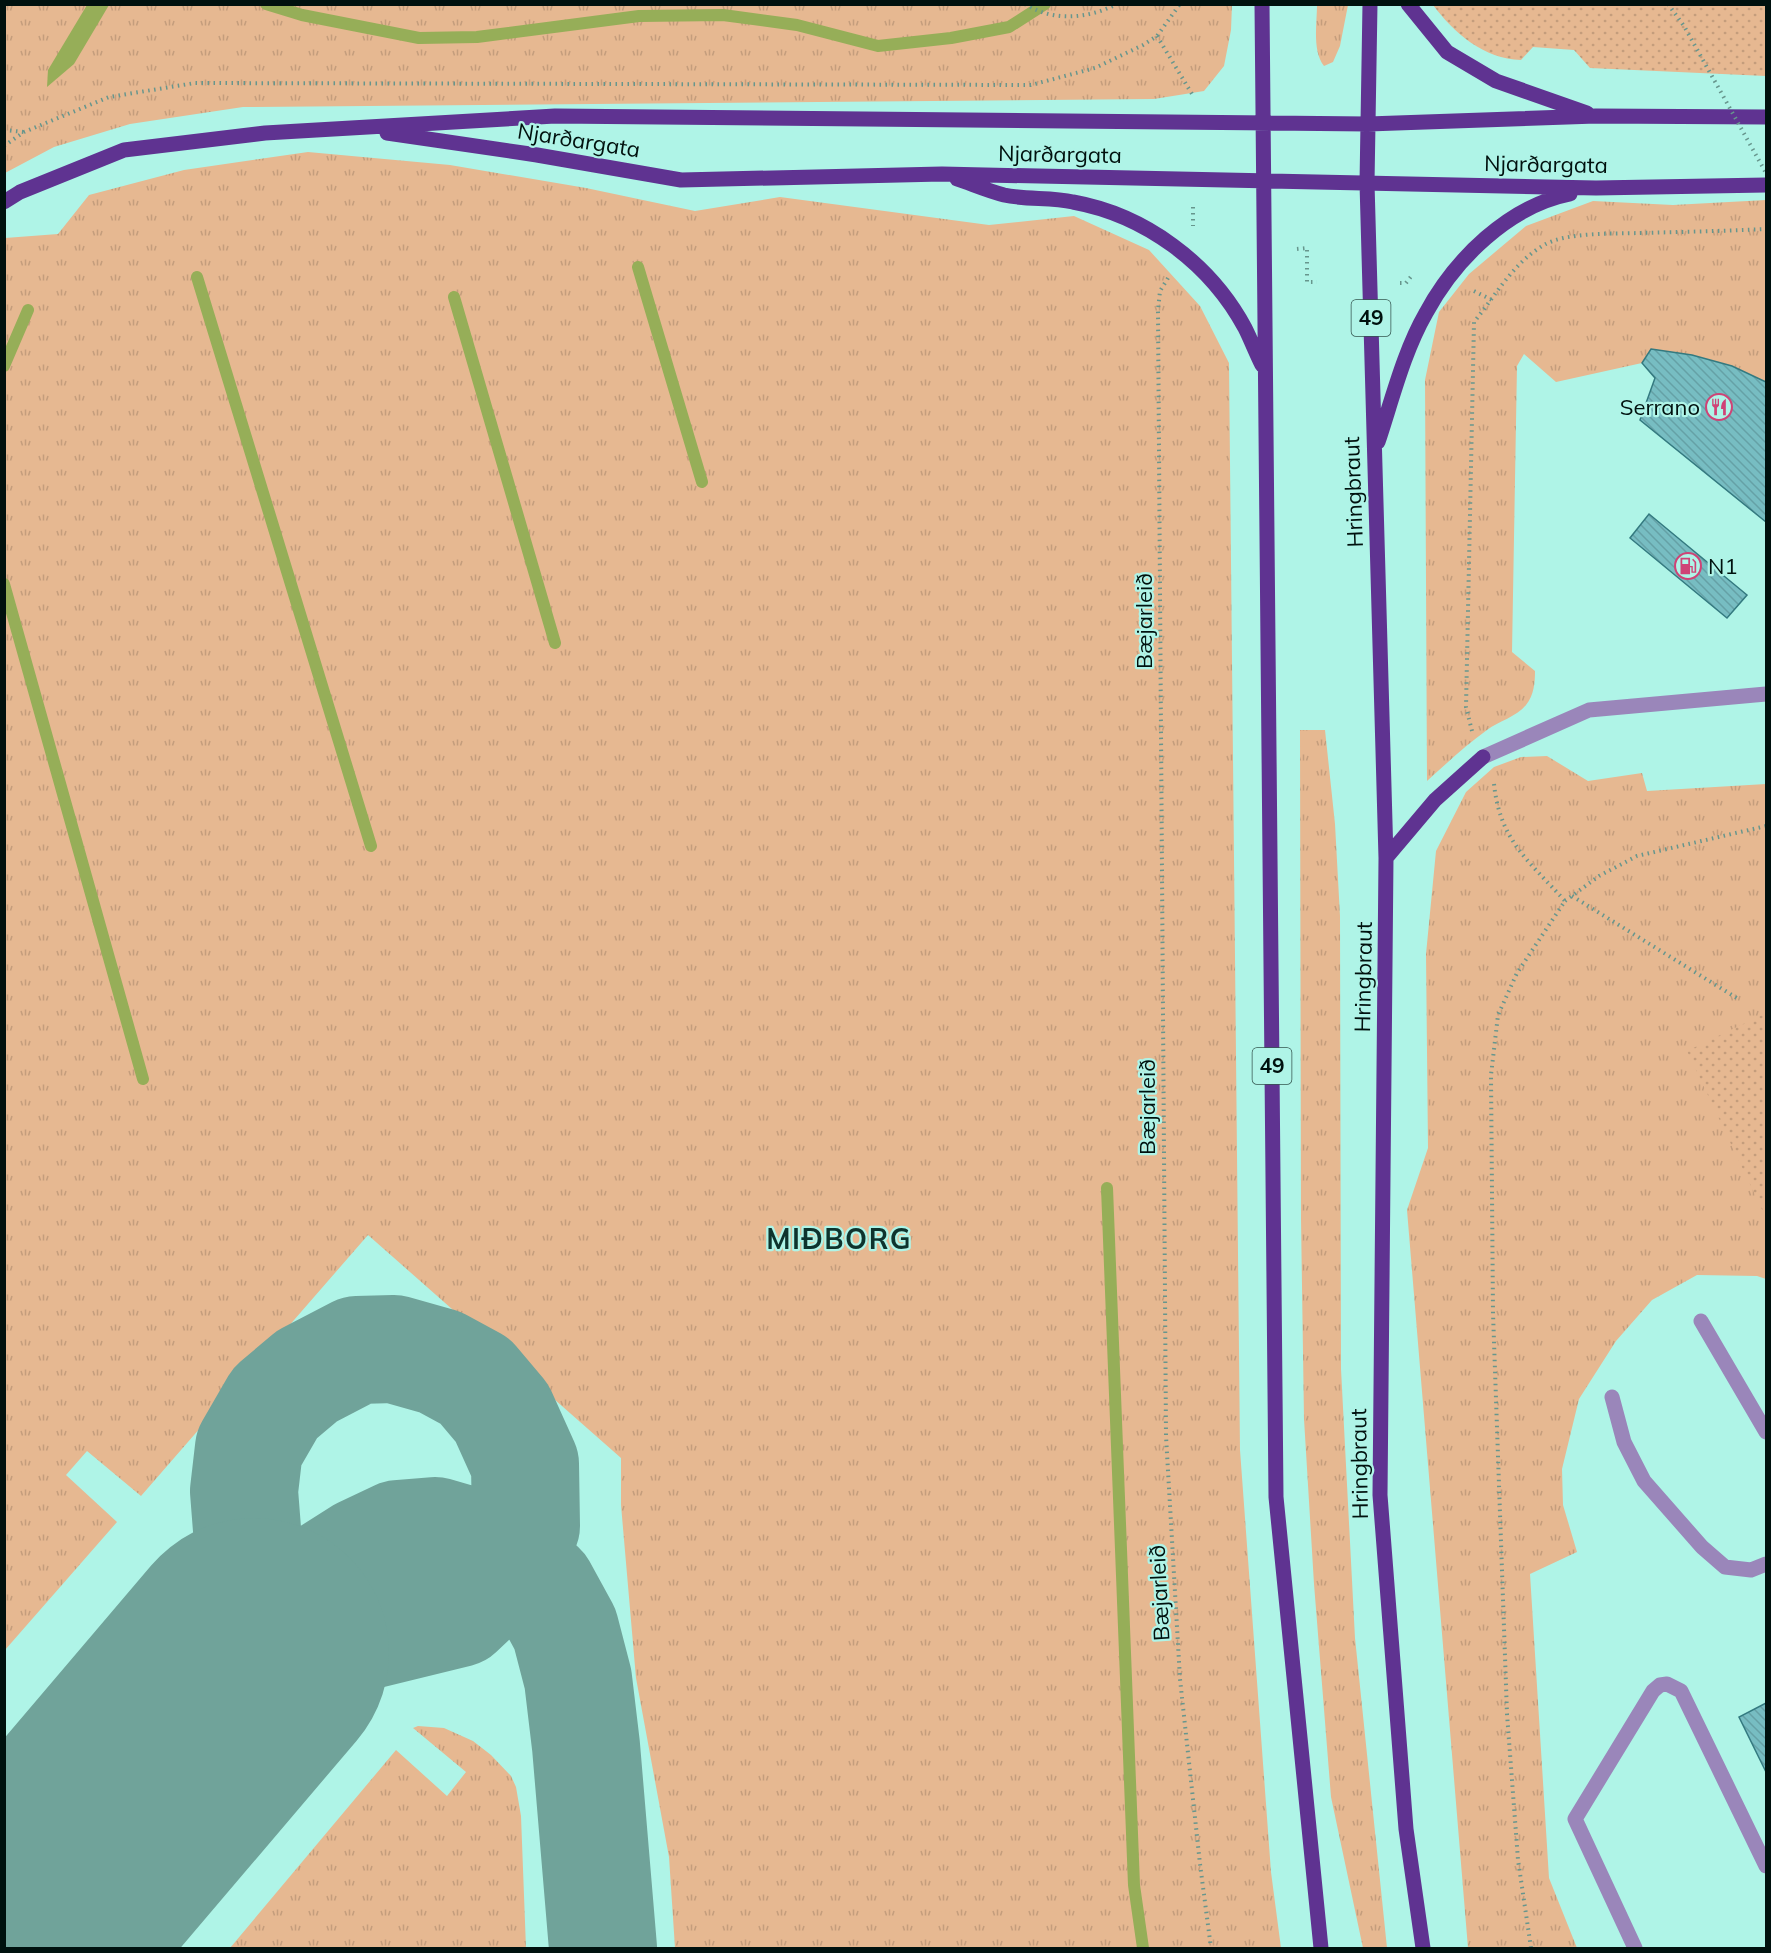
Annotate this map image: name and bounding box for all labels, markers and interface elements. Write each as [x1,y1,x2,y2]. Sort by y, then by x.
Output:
street label: Njarðargata [516,116,642,164]
street label: Njarðargata [998,139,1122,169]
street label: Njarðargata [1484,149,1608,179]
road number: 49 [1352,300,1390,336]
restaurant icon: Serrano [1704,392,1734,422]
place label: Serrano [1620,393,1700,421]
street label: Hringbraut [1337,436,1369,548]
fuel station icon: N1 [1673,551,1703,581]
place label: N1 [1708,552,1738,580]
street label: Bæjarleið [1130,573,1158,669]
street label: Hringbraut [1348,921,1378,1033]
road number: 49 [1252,1048,1292,1084]
street label: Bæjarleið [1133,1059,1161,1155]
district label: MIÐBORG [766,1221,912,1256]
street label: Hringbraut [1344,1408,1374,1520]
street label: Bæjarleið [1143,1544,1175,1642]

